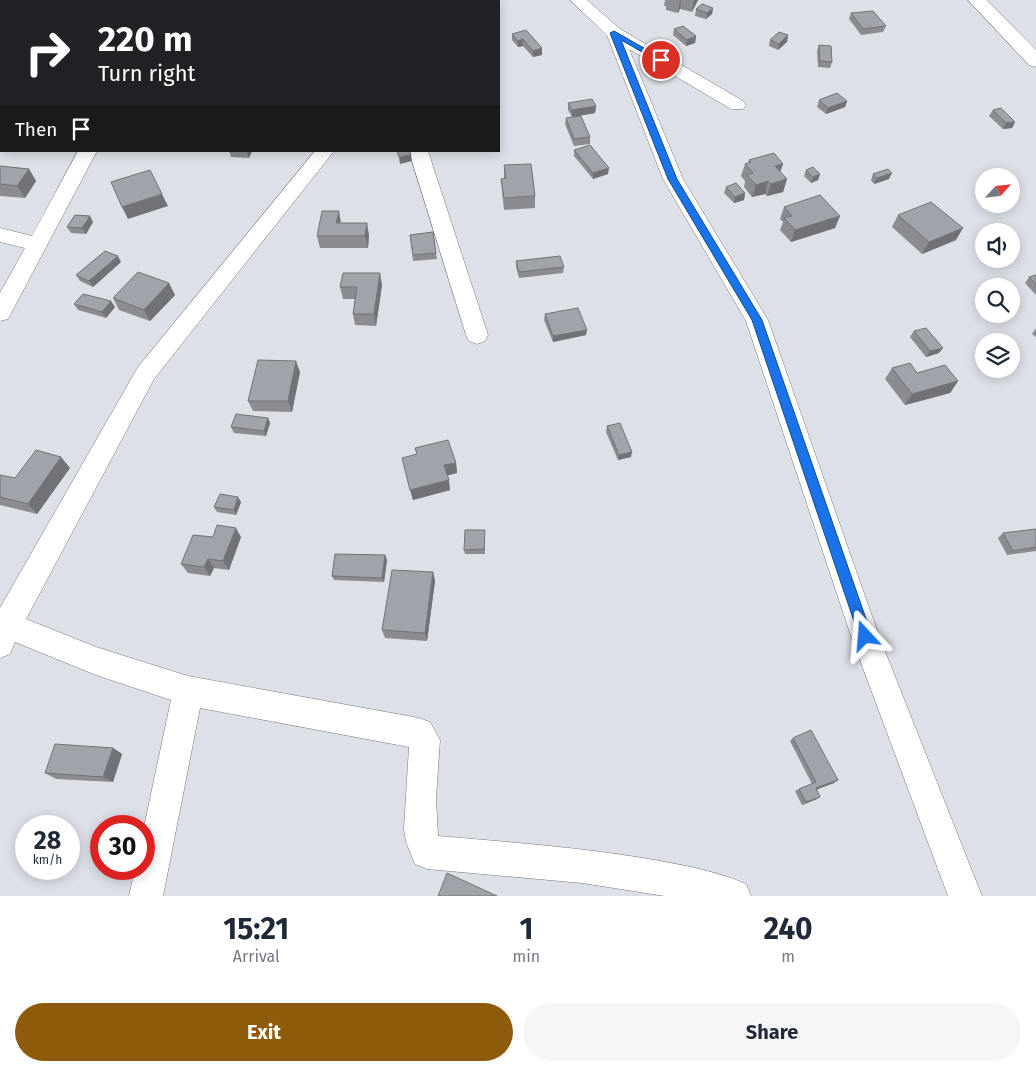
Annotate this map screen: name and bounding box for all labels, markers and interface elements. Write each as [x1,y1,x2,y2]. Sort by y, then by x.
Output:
text: 220 m [98,18,193,60]
icon: right [15,20,80,85]
pin [640,39,682,81]
icon: arrive [647,46,675,74]
text: Turn right [98,60,195,87]
icon: arrive [67,115,95,143]
text: Then [15,118,57,141]
north arrow [975,168,1020,212]
map controls [975,168,1020,378]
button: sound [975,223,1020,268]
button: search [975,278,1020,323]
button: layers [975,333,1020,378]
position arrow [838,609,890,661]
speed limit sign: 30 [90,815,155,880]
text: 28 [34,826,61,856]
text: km/h [33,853,62,867]
text: 15:21 [223,911,289,947]
text: 1 [519,911,533,947]
text: 240 [764,911,813,947]
text: Arrival [233,947,280,966]
text: min [513,947,540,966]
text: m [781,947,795,966]
button: Exit [15,1003,513,1061]
button: Share [523,1003,1021,1061]

